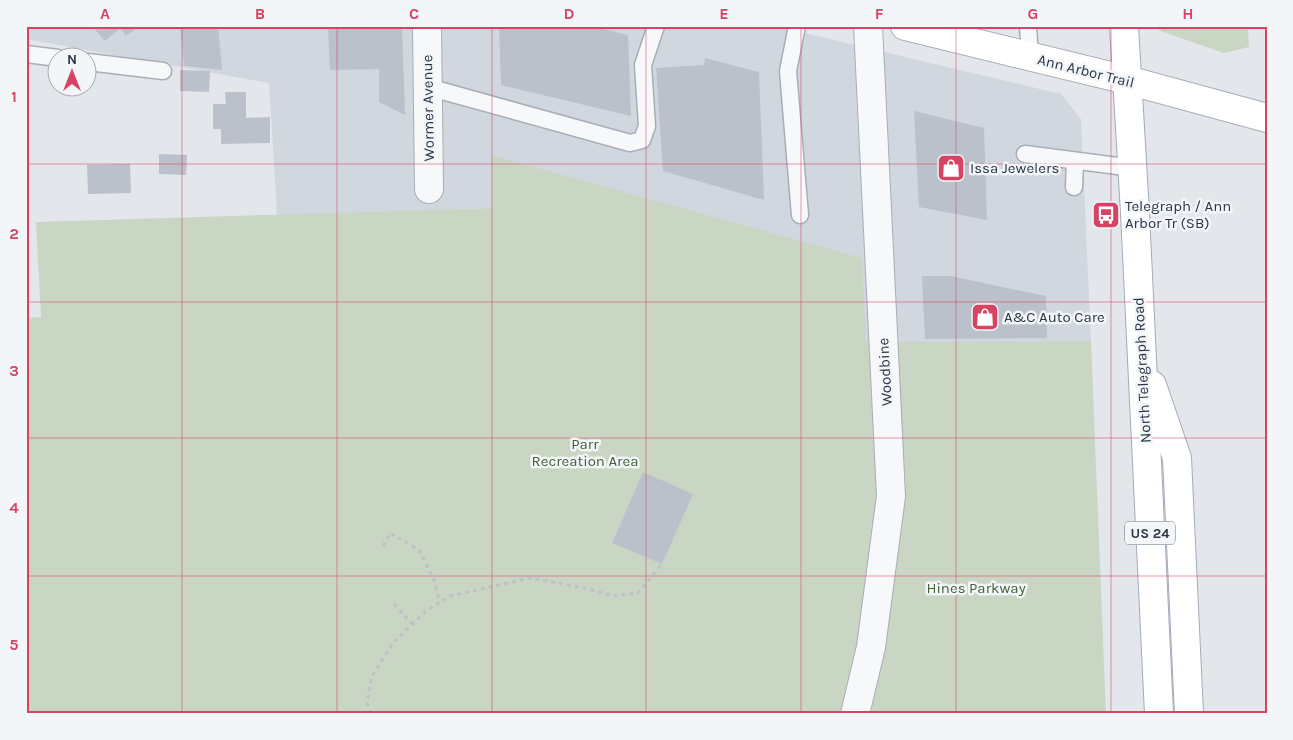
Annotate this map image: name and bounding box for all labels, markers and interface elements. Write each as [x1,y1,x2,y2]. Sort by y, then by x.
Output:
text: A [100,4,110,23]
text: B [255,4,265,23]
text: C [409,4,419,23]
text: D [564,4,575,23]
text: E [719,4,729,23]
text: F [875,4,884,23]
text: G [1028,4,1038,23]
text: H [1182,4,1194,23]
north arrow [48,48,98,98]
street label: Ann Arbor Trail [1036,50,1136,92]
text: N [67,51,77,68]
street label: Wormer Avenue [418,55,438,161]
text: 1 [11,87,17,106]
shop icon: Issa Jewelers [936,153,966,183]
place label: Issa Jewelers [970,159,1059,177]
place label: Telegraph / Ann Arbor Tr (SB) [1125,197,1231,232]
bus stop icon: Telegraph / Ann Arbor Tr (SB) [1091,200,1121,230]
text: 2 [9,224,19,243]
street label: North Telegraph Road [1129,297,1155,443]
shop icon: A&C Auto Care [970,302,1000,332]
place label: A&C Auto Care [1004,308,1105,326]
street label: Woodbine [874,337,896,407]
text: 3 [9,361,19,380]
park label: Parr Recreation Area [532,435,638,470]
text: 4 [9,498,19,517]
road number: US 24 [1125,522,1175,544]
park label: Hines Parkway [926,579,1026,597]
text: 5 [9,635,19,654]

